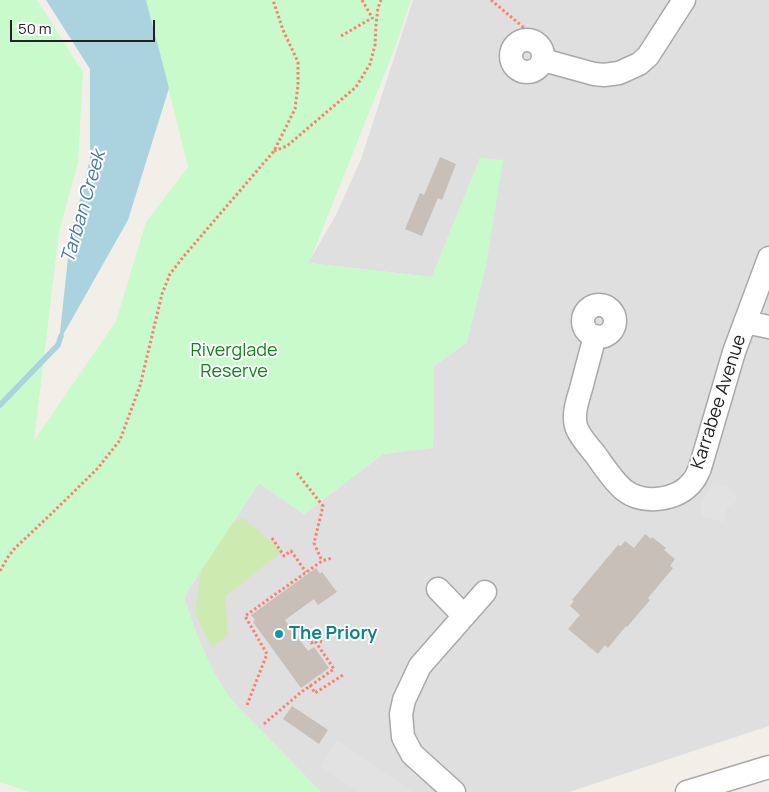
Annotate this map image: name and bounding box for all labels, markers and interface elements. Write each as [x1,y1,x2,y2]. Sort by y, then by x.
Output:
scale bar [12,10,158,42]
text: 50 m [18,18,52,39]
water label: Tarban Creek [57,148,111,266]
street label: Karrabee Avenue [687,332,751,472]
park label: Riverglade Reserve [190,340,278,382]
place label: The Priory [289,623,377,645]
marker: The Priory [273,628,285,640]

